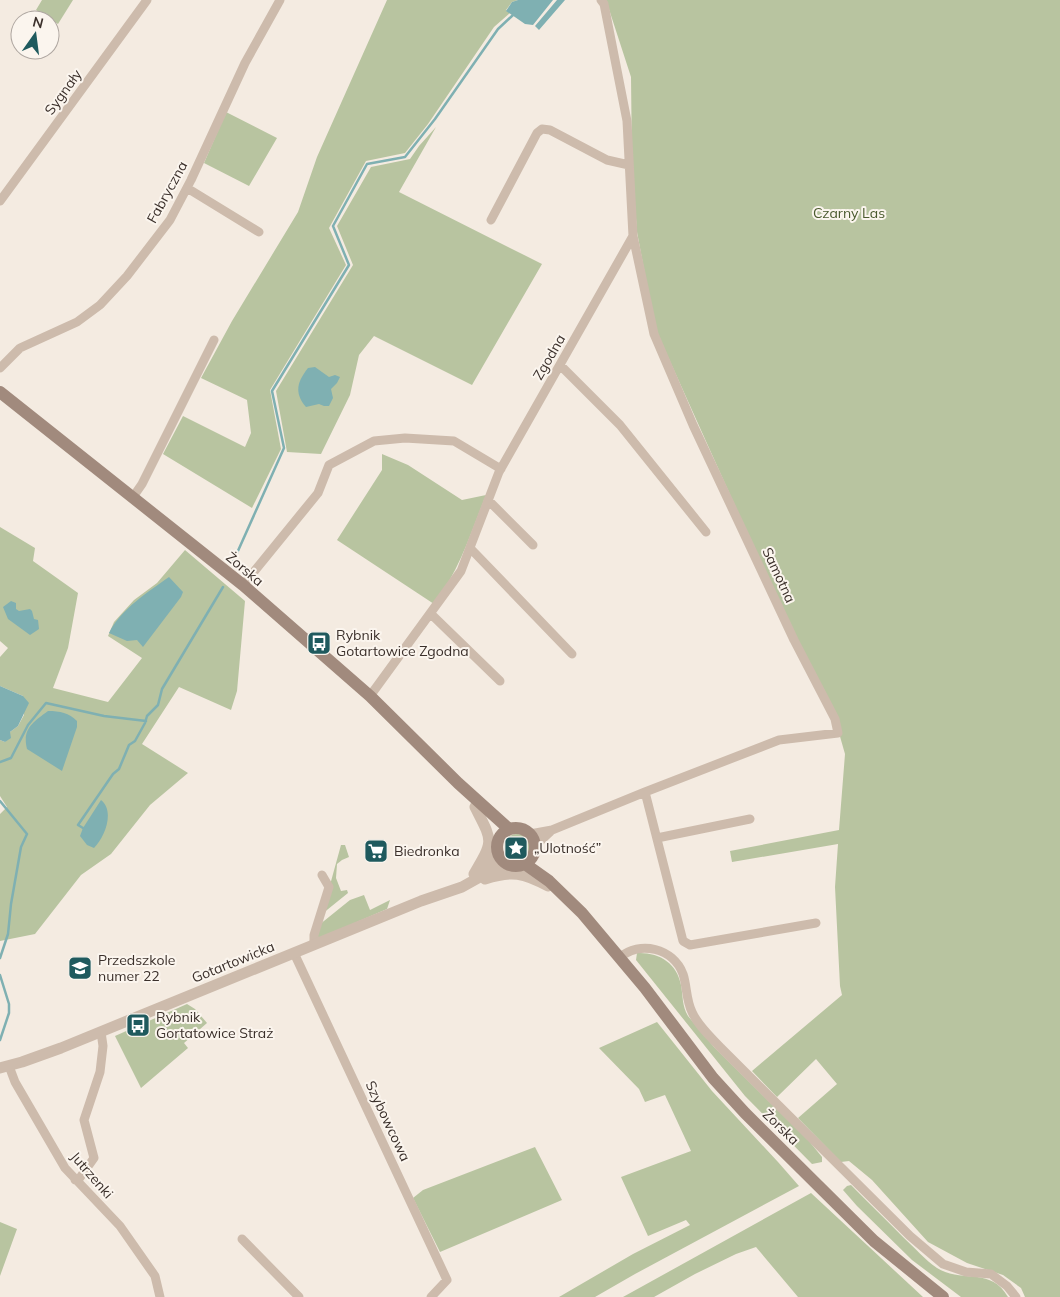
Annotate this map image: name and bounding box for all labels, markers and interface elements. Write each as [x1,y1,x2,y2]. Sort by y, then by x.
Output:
north arrow [10,10,60,60]
text: N [31,12,45,32]
street label: Sygnały [41,65,86,118]
street label: Fabryczna [143,158,191,226]
park label: Czarny Las [813,204,885,222]
street label: Zgodna [529,331,569,383]
street label: Samotna [758,545,800,605]
street label: Żorska [223,548,267,590]
place label: Rybnik Gotartowice Zgodna [336,626,469,660]
bus stop icon: Rybnik Gotartowice Zgodna [306,630,332,656]
place icon: „Ulotność” [503,835,529,861]
supermarket icon: Biedronka [363,838,389,864]
place label: „Ulotność” [534,839,601,857]
place label: Biedronka [394,842,460,860]
street label: Gotartowicka [189,937,277,987]
place label: Przedszkole numer 22 [98,951,175,985]
school or university icon: Przedszkole numer 22 [67,955,93,981]
place label: Rybnik Gortatowice Straż [156,1008,274,1042]
bus stop icon: Rybnik Gortatowice Straż [125,1012,151,1038]
street label: Szybowcowa [362,1078,414,1164]
street label: Żorska [759,1105,803,1149]
street label: Jutrzenki [67,1148,117,1202]

